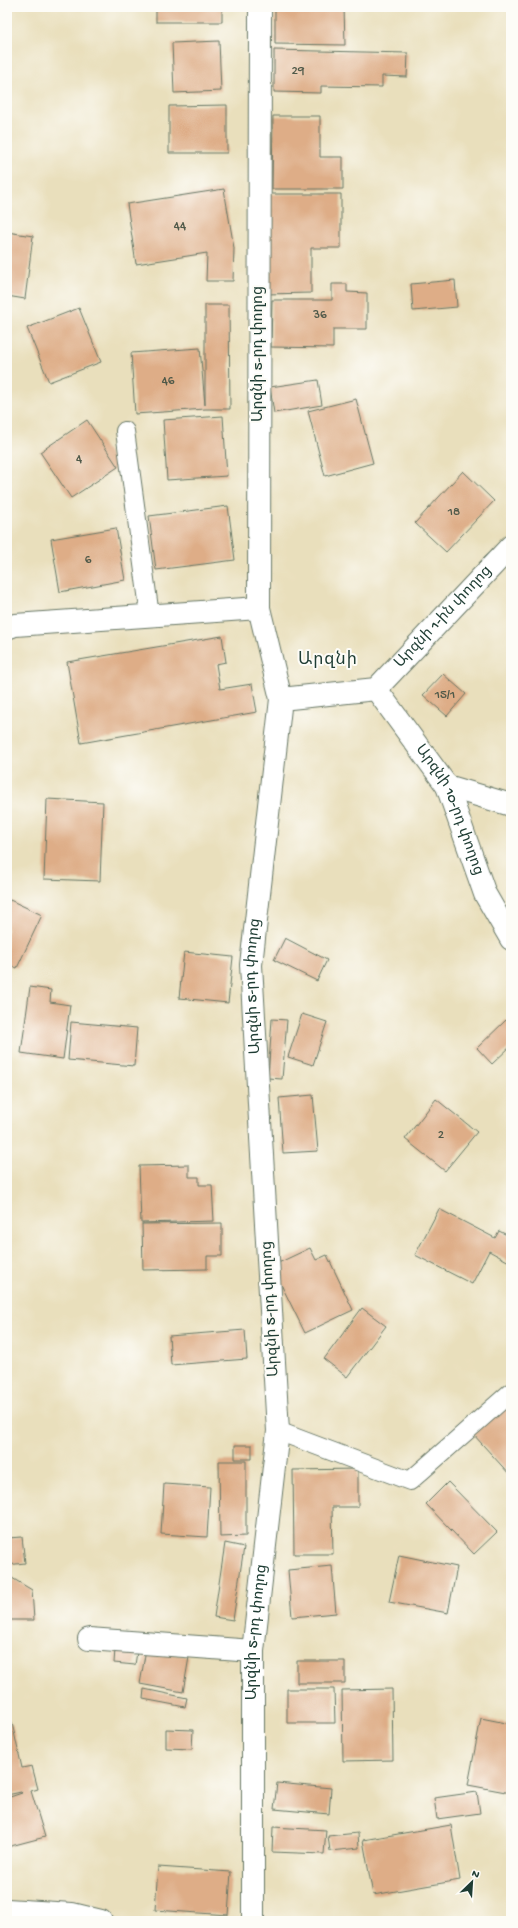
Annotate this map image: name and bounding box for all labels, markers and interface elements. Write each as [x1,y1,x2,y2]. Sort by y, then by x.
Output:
house number: 29 [292,64,305,79]
house number: 44 [174,219,186,234]
street label: Արզնի 5-րդ փողոց [249,286,268,422]
house number: 36 [312,308,327,323]
house number: 46 [162,374,175,389]
house number: 4 [76,452,82,467]
house number: 18 [447,505,460,520]
house number: 6 [85,553,92,568]
street label: Արզնի 1-ին փողոց [391,562,496,672]
district label: Արզնի [298,650,358,671]
house number: 15/1 [434,688,455,703]
street label: Արզնի 10-րդ փողոց [411,741,487,878]
street label: Արզնի 5-րդ փողոց [242,917,265,1055]
house number: 2 [438,1128,445,1143]
street label: Արզնի 5-րդ փողոց [257,1241,284,1377]
street label: Արզնի 5-րդ փողոց [243,1563,272,1700]
north arrow [452,1862,492,1902]
text: N [470,1868,481,1882]

